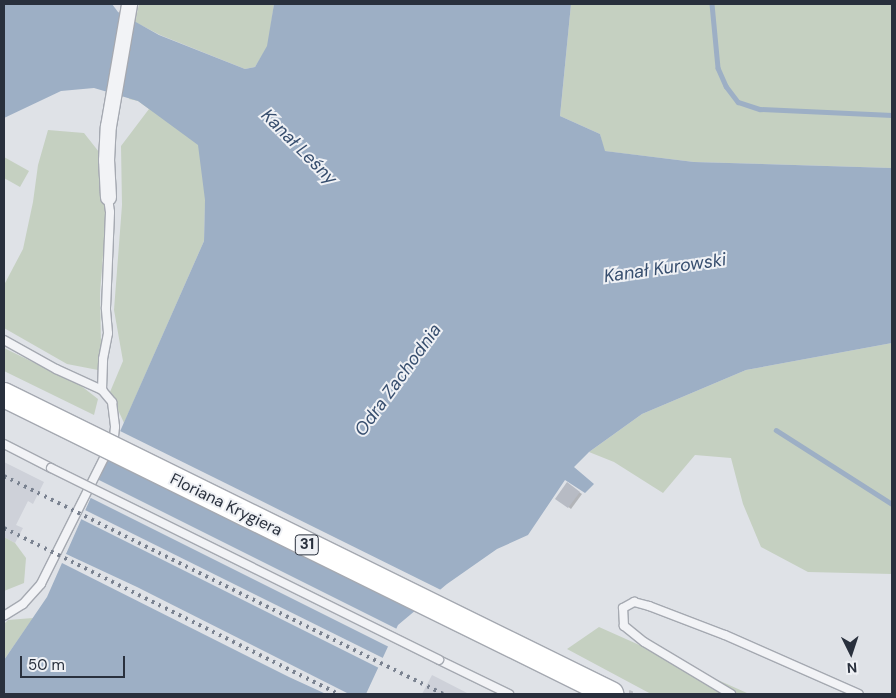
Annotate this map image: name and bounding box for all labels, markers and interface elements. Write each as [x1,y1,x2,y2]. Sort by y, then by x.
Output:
water label: Kanał Leśny [257,105,341,189]
water label: Kanał Kurowski [602,249,728,287]
water label: Odra Zachodnia [350,320,446,440]
street label: Floriana Krygiera [167,470,285,540]
road number: 31 [294,532,320,558]
north arrow [826,628,876,678]
scale bar [22,646,128,678]
text: 50 m [28,655,65,675]
text: N [846,659,858,677]

